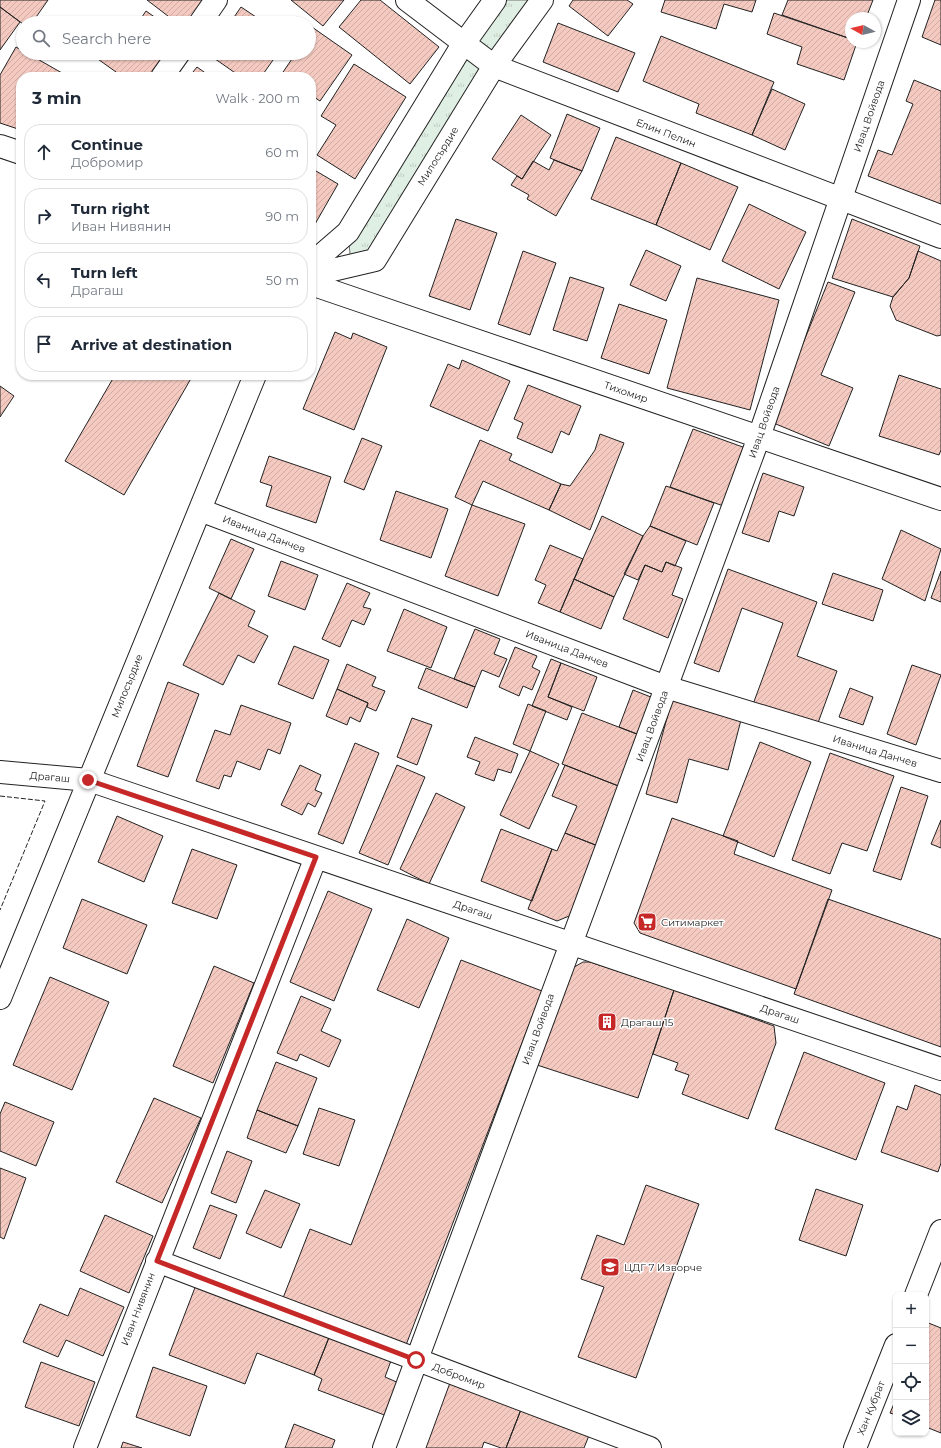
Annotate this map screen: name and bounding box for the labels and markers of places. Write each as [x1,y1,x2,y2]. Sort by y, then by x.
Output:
supermarket icon: Ситимаркет [636,911,658,933]
place label: Ситимаркет [661,916,724,929]
building icon: Драгаш 15 [596,1011,618,1033]
place label: Драгаш 15 [621,1016,674,1029]
school or university icon: ЦДГ 7 Изворче [599,1256,621,1278]
place label: ЦДГ 7 Изворче [624,1261,702,1274]

